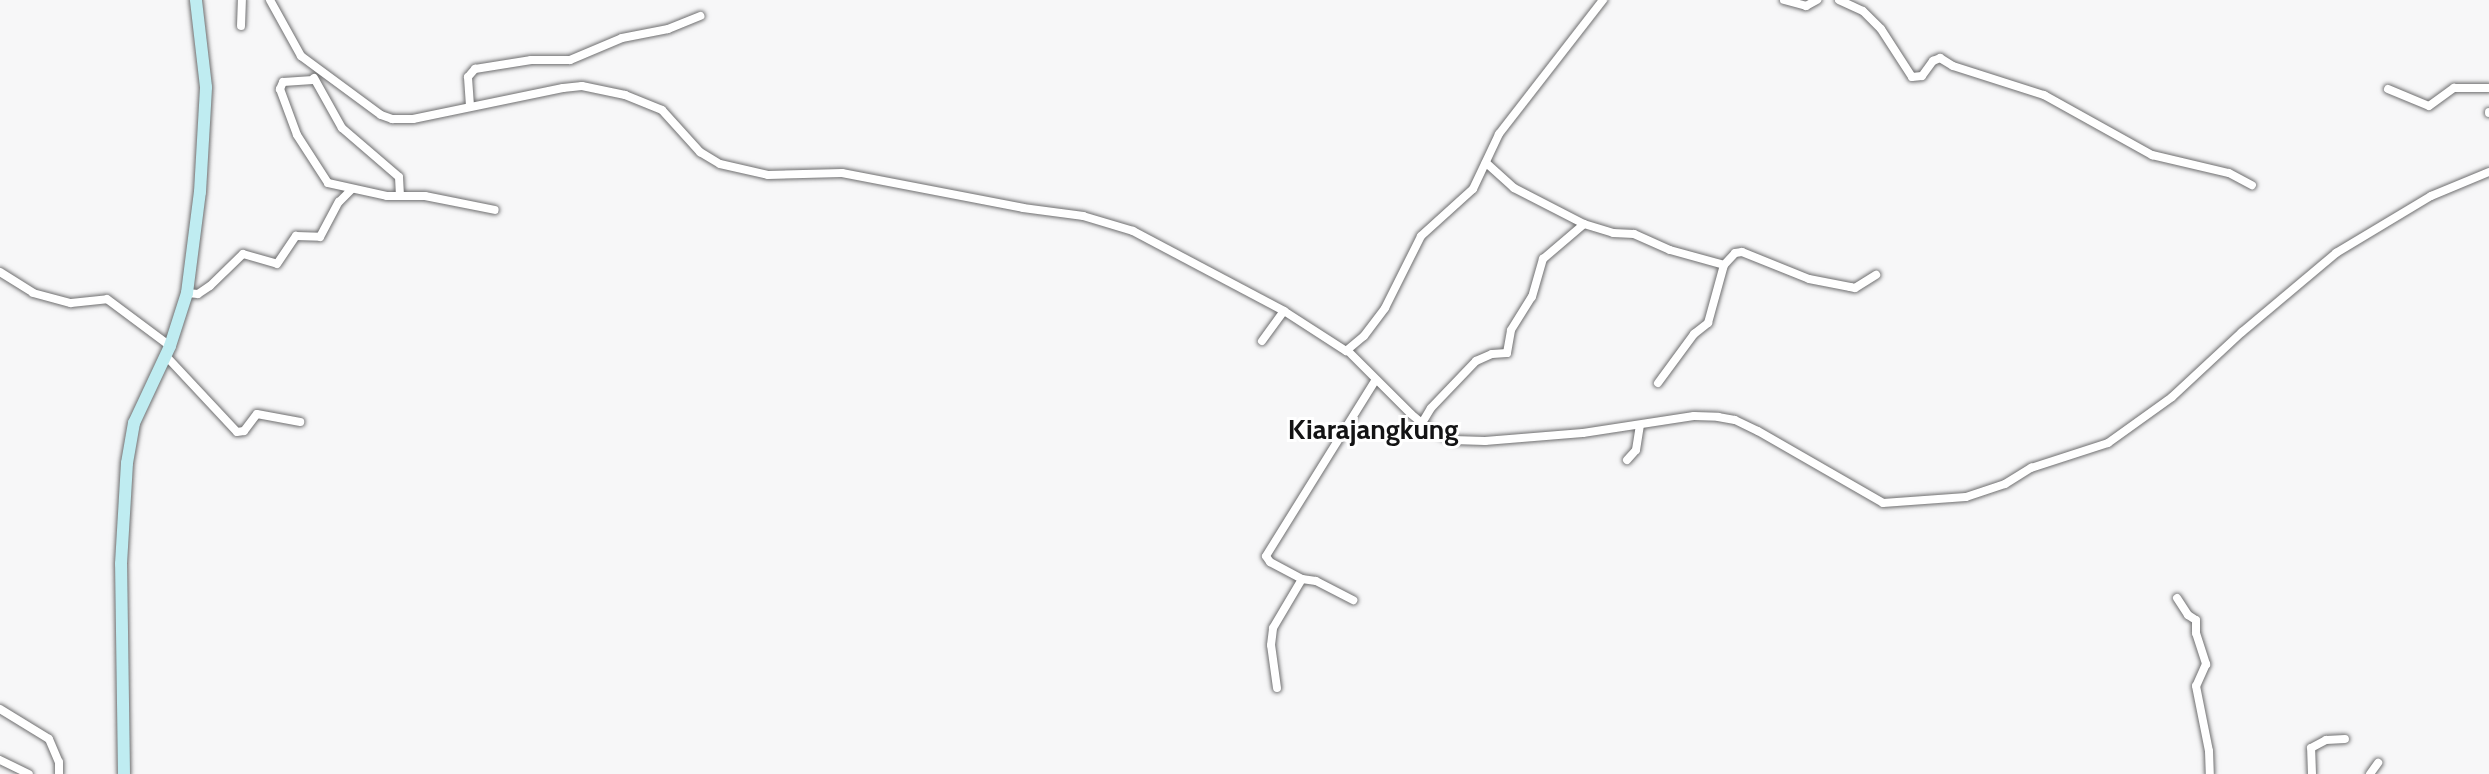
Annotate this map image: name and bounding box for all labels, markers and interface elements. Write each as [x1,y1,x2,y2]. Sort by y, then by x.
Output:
district label: Kiarajangkung [1288,412,1458,446]

